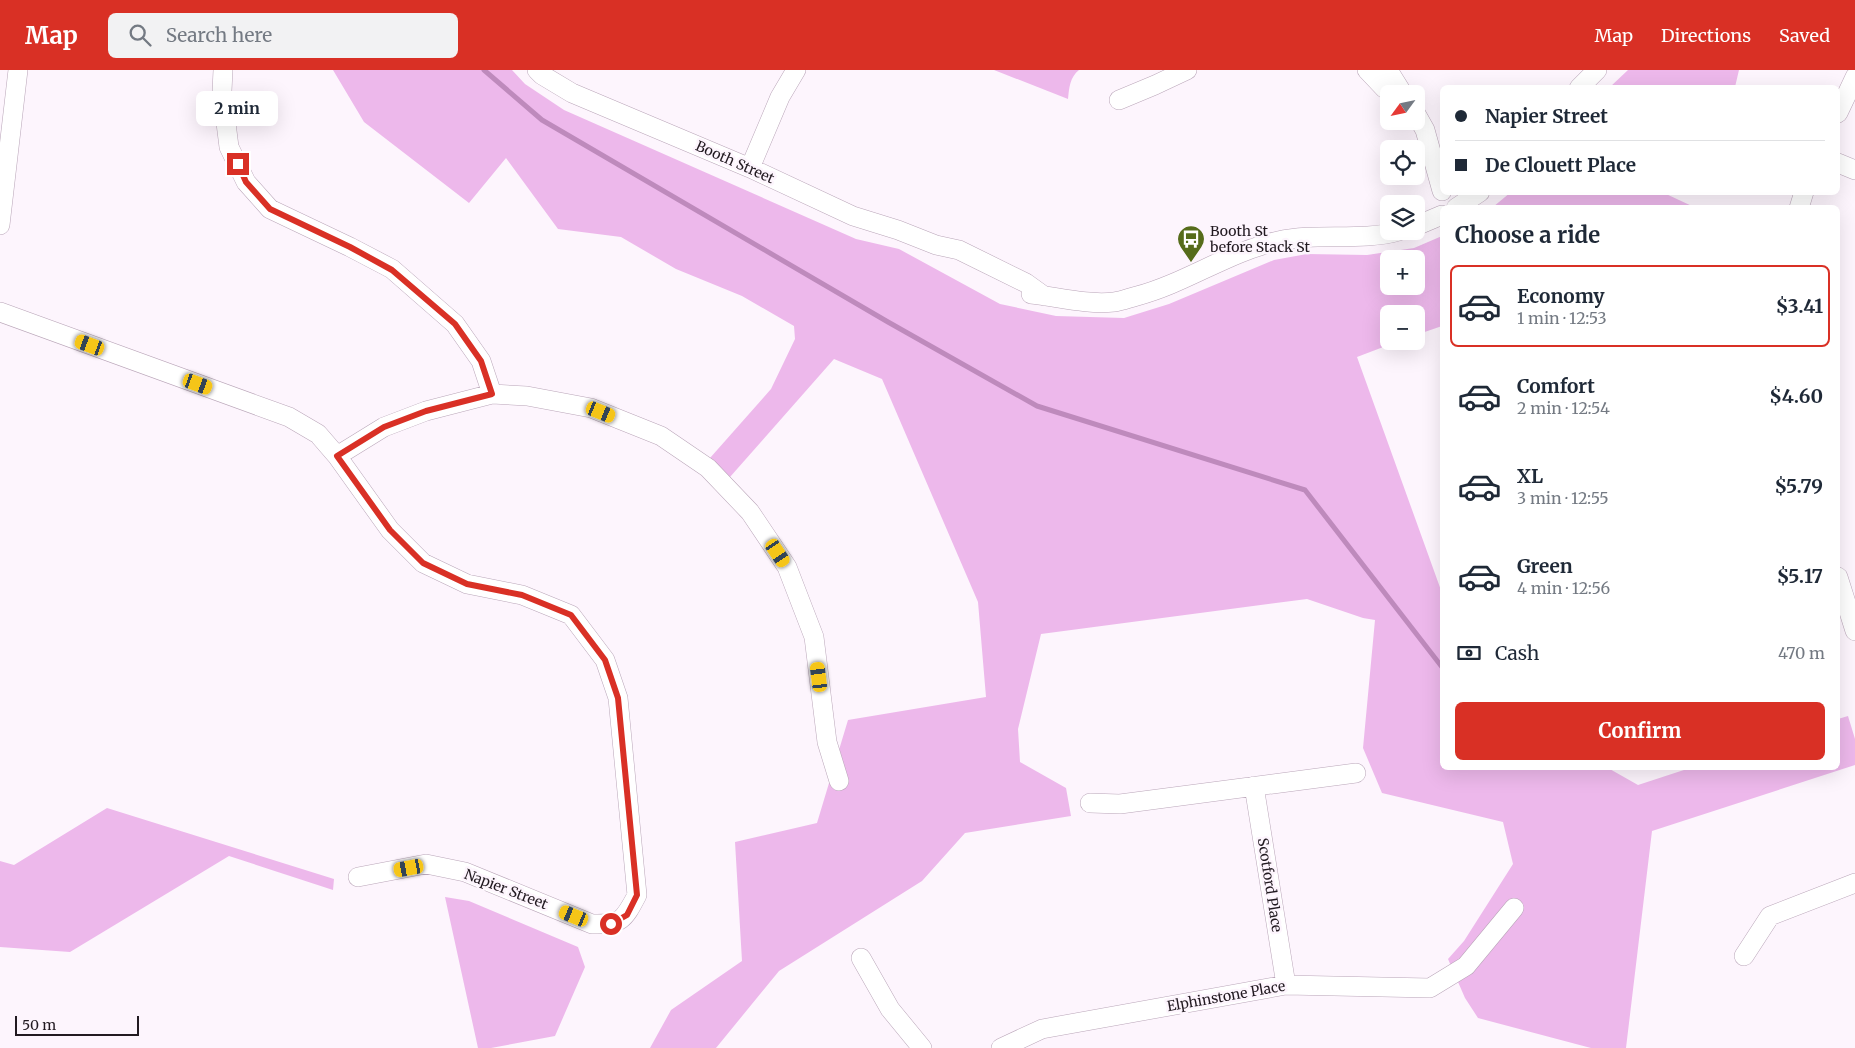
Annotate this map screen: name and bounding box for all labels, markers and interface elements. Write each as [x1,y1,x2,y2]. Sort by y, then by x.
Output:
search box [108,13,458,58]
text: Map [25,20,78,51]
icon: search [126,21,154,49]
text: Search here [166,23,272,47]
text: Map [1595,24,1633,47]
text: Directions [1661,24,1751,47]
text: Saved [1779,24,1830,47]
north arrow [1380,85,1425,130]
map controls [1380,85,1425,350]
callout: 2 min [197,92,279,126]
text: 2 min [214,98,260,118]
text: Napier Street [1485,104,1608,128]
street label: Booth Street [693,137,778,188]
button: locate [1380,140,1425,185]
route end [227,153,249,175]
text: De Clouett Place [1485,153,1636,177]
button: layers [1380,195,1425,240]
text: Choose a ride [1455,221,1600,249]
place label: Booth St before Stack St [1209,222,1310,256]
bus stop icon: Booth St before Stack St [1176,224,1206,263]
button: + [1380,250,1425,295]
icon: car [1457,284,1502,329]
text: Economy [1517,284,1605,308]
text: $3.41 [1776,294,1823,318]
button: − [1380,305,1425,350]
text: 1 min · 12:53 [1517,308,1607,328]
car [73,333,106,357]
car [181,372,214,396]
icon: car [1457,374,1502,419]
text: Comfort [1517,374,1595,398]
text: $4.60 [1769,384,1823,408]
text: 2 min · 12:54 [1517,398,1610,418]
car [584,399,617,425]
icon: car [1457,464,1502,509]
text: XL [1517,464,1543,488]
text: $5.79 [1774,474,1823,498]
text: 3 min · 12:55 [1517,488,1609,508]
car [763,536,792,570]
icon: car [1457,554,1502,599]
text: Green [1517,554,1573,578]
text: $5.17 [1777,564,1823,588]
text: 4 min · 12:56 [1517,578,1610,598]
icon: cash [1455,639,1483,667]
text: Cash [1495,641,1539,665]
text: 470 m [1778,643,1825,663]
car [809,661,828,693]
button: Confirm [1455,702,1825,760]
street label: Scotford Place [1254,837,1286,933]
car [392,858,425,878]
street label: Napier Street [462,865,551,913]
car [557,903,590,929]
route start [600,913,622,935]
street label: Elphinstone Place [1165,977,1287,1015]
scale bar [15,1013,139,1036]
text: 50 m [22,1016,56,1034]

